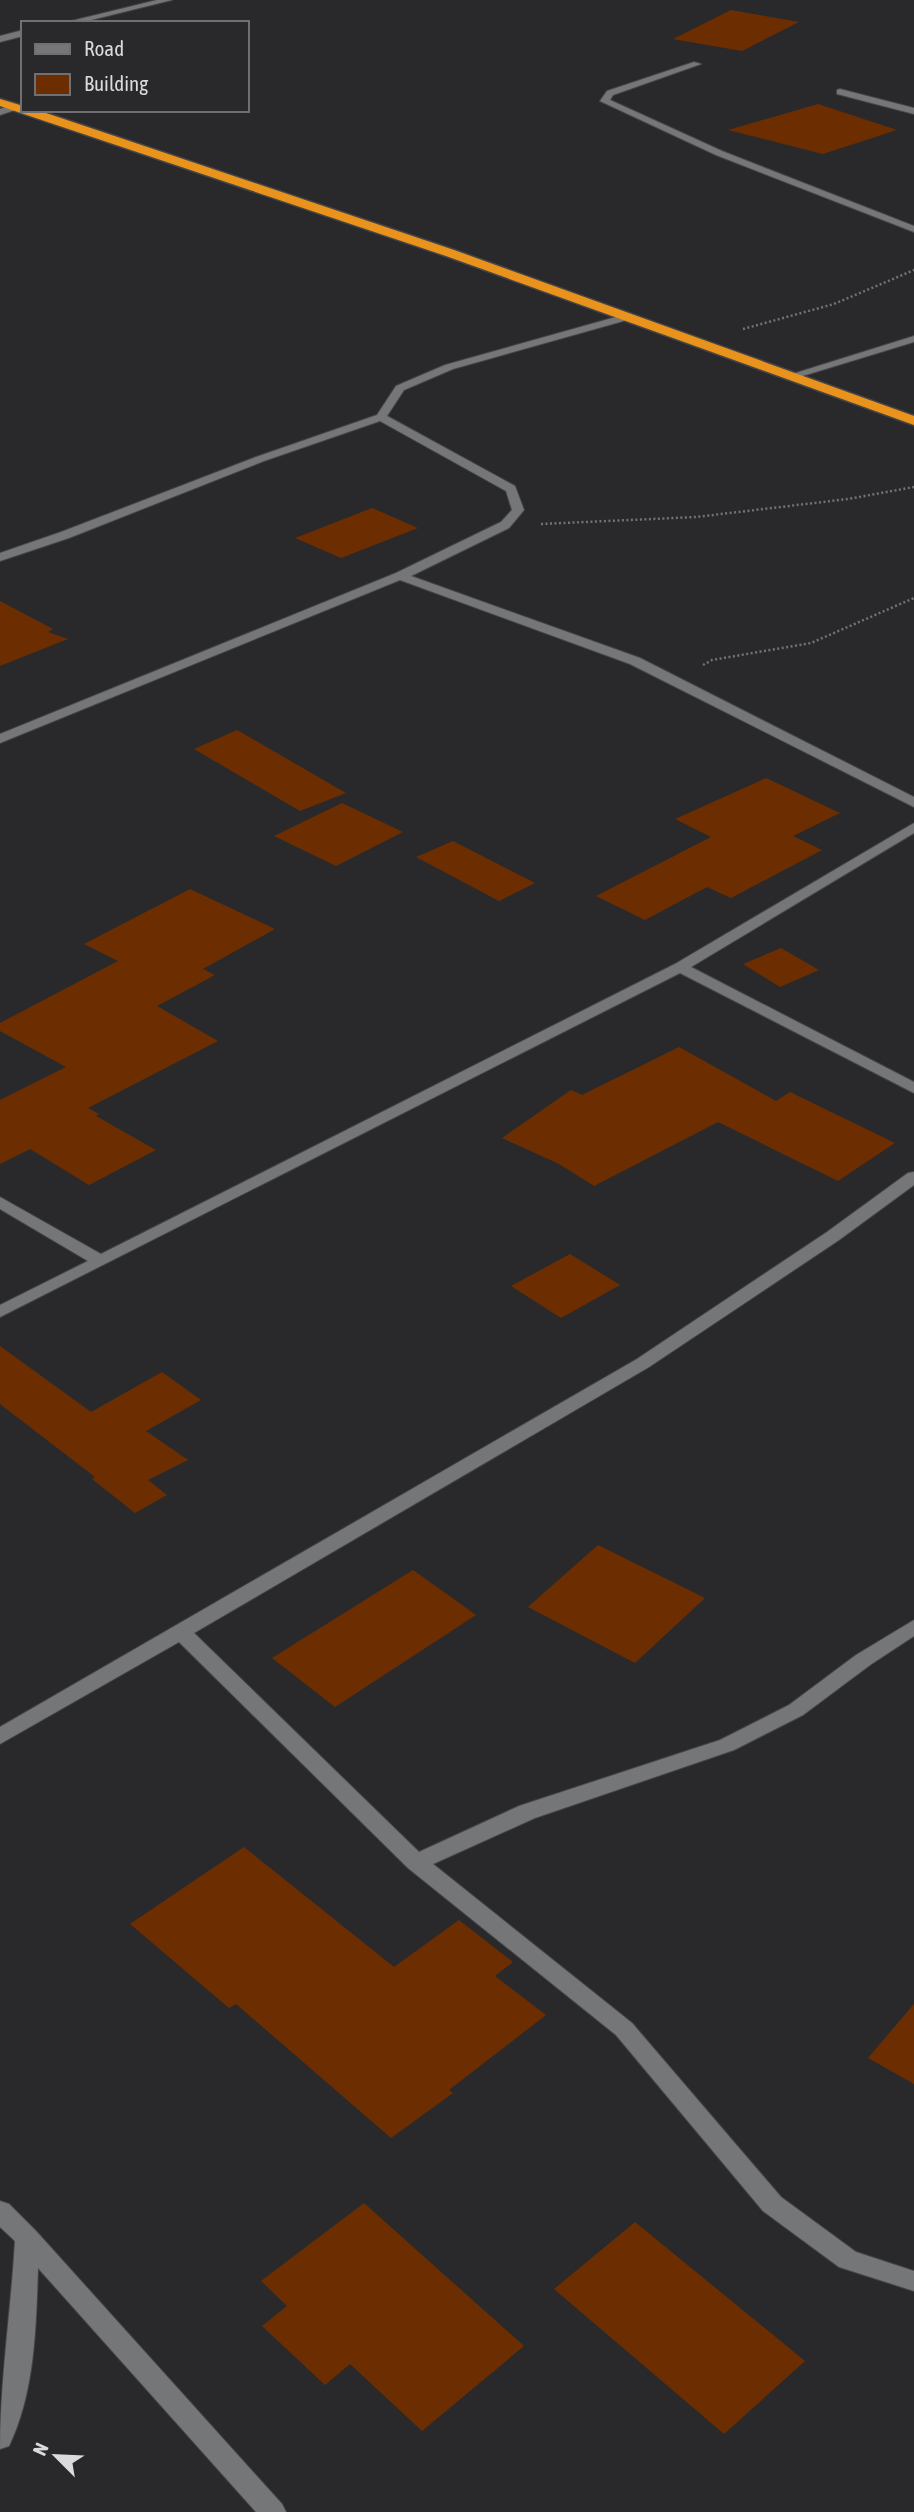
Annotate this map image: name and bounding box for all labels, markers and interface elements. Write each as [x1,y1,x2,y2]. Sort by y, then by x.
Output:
legend [21,21,248,112]
text: Road [84,36,124,60]
text: Building [84,71,148,95]
north arrow [21,2421,91,2491]
text: N [28,2439,53,2459]

